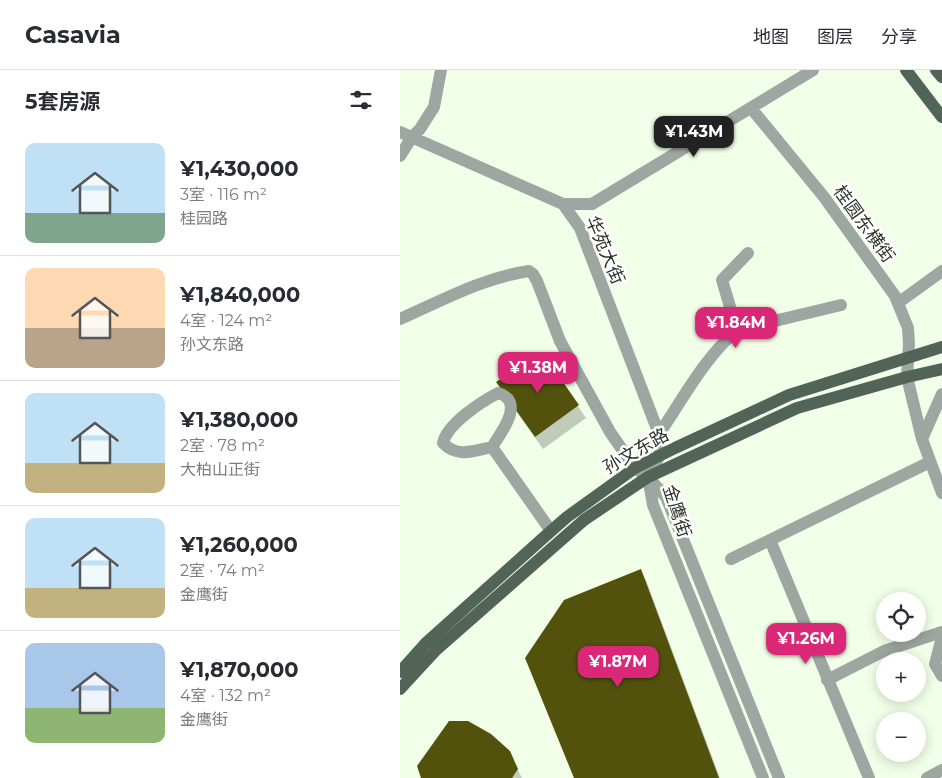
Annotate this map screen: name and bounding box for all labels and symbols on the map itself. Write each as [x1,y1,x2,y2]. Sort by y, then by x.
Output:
pin: ¥1.43M [653,116,735,158]
street label: 桂圆东横街 [829,181,899,267]
street label: 华苑大街 [581,213,629,287]
pin: ¥1.84M [695,306,777,349]
pin: ¥1.38M [497,352,579,394]
street label: 孙文东路 [599,423,673,479]
street label: 金鹰街 [658,482,696,540]
pin: ¥1.26M [765,622,847,665]
pin: ¥1.87M [577,646,659,688]

